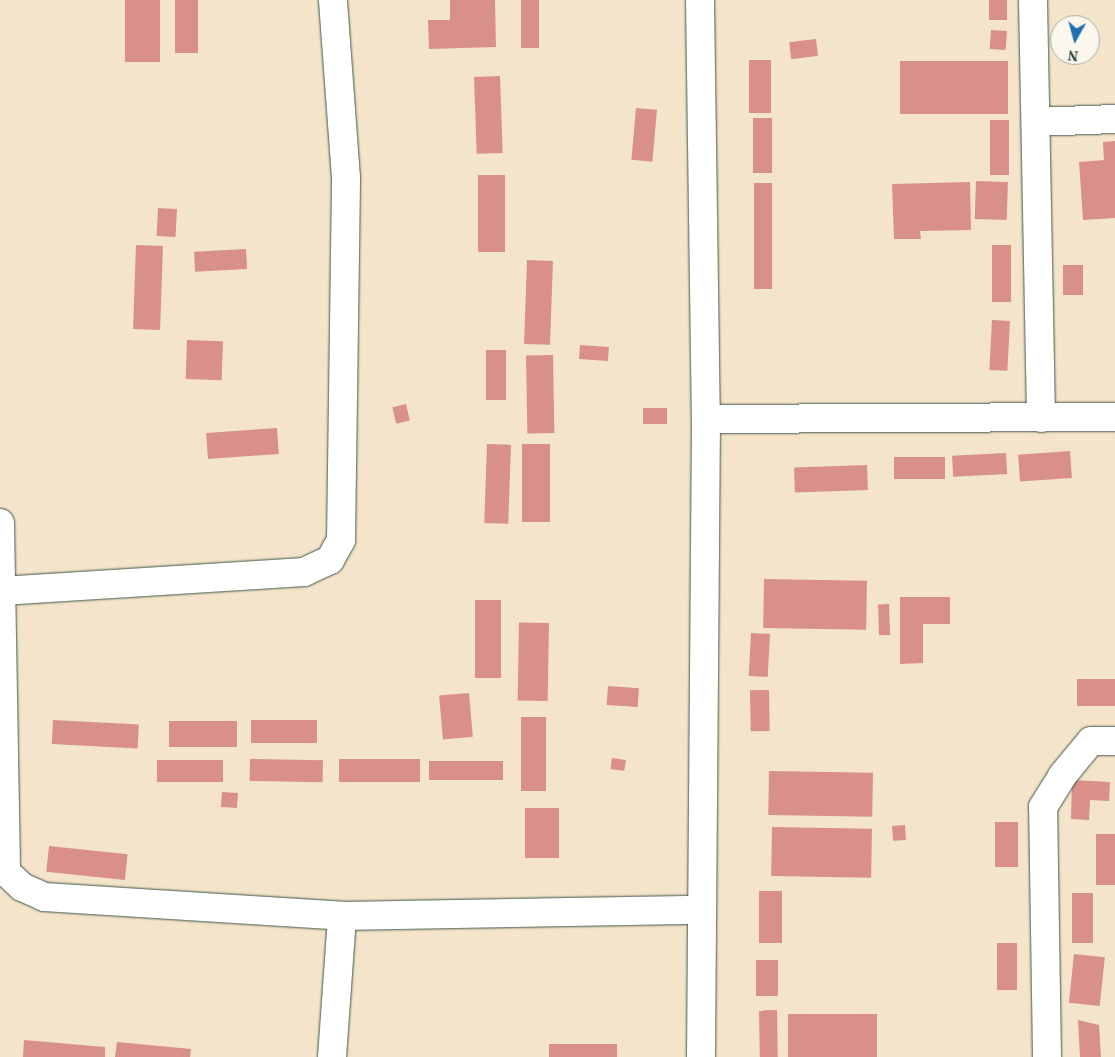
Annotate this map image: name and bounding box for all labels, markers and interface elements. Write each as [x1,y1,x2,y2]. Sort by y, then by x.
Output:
north arrow [1050,15,1100,65]
text: N [1067,44,1079,64]

